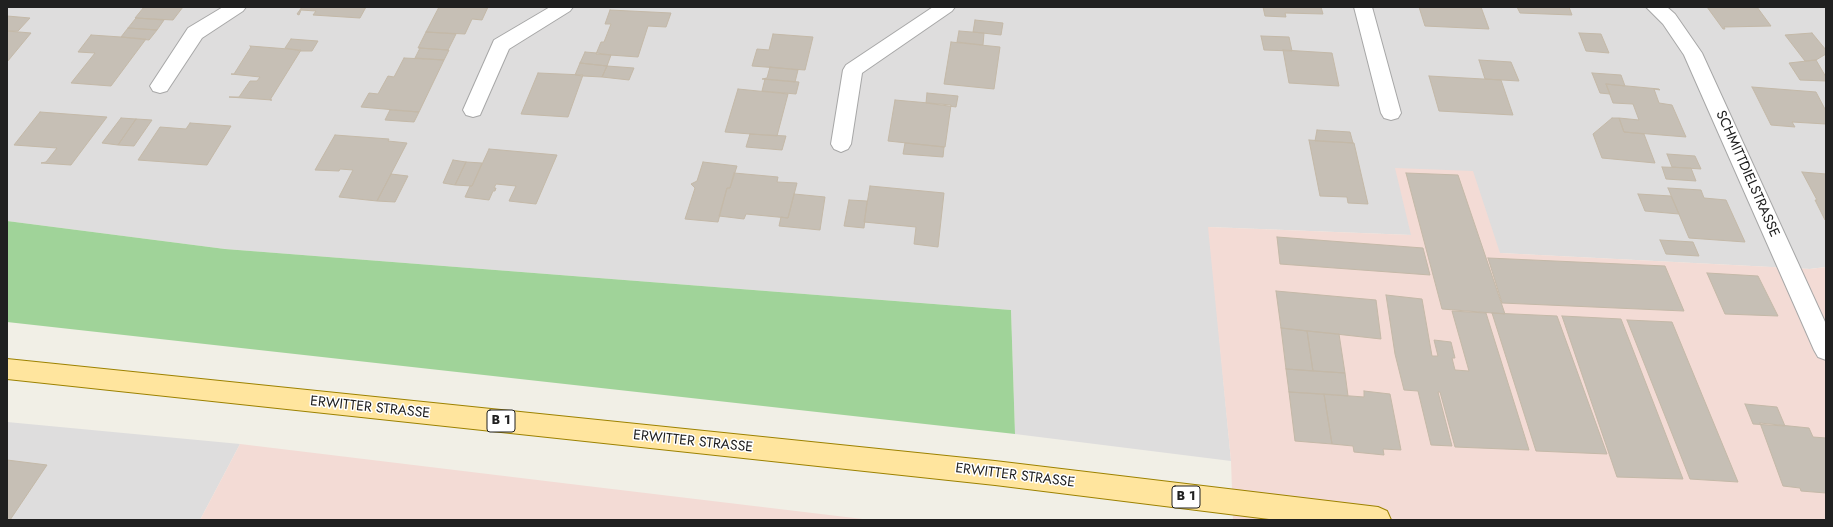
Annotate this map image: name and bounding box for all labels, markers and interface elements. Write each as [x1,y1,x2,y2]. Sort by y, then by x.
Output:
street label: SCHMITTDIELSTRASSE [1712,108,1782,240]
street label: ERWITTER STRASSE [309,393,431,423]
road number: B 1 [487,410,515,432]
street label: ERWITTER STRASSE [632,427,754,457]
street label: ERWITTER STRASSE [954,460,1076,492]
road number: B 1 [1172,486,1200,508]

